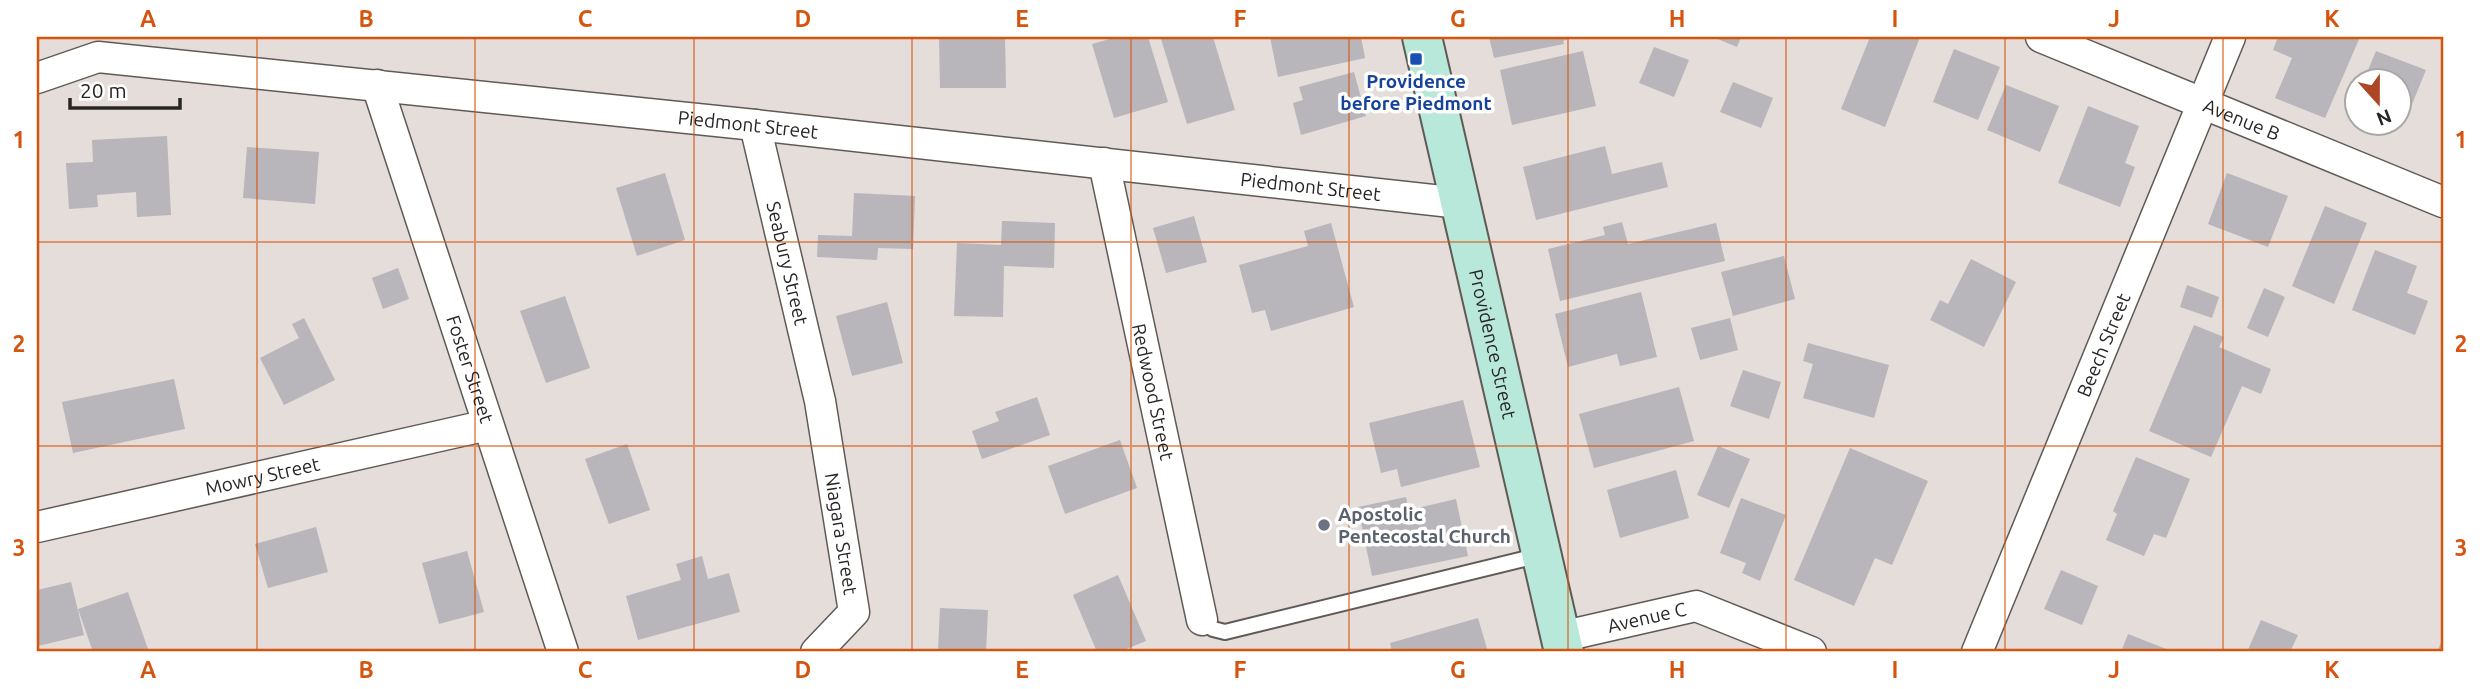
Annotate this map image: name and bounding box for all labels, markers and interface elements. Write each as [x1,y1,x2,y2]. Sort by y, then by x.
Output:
text: A [140,6,156,31]
text: B [358,6,374,31]
text: C [578,6,593,31]
text: D [795,6,811,31]
text: E [1015,6,1029,31]
text: F [1234,6,1247,31]
text: G [1450,6,1466,31]
text: H [1669,6,1685,31]
text: I [1892,6,1898,31]
text: J [2108,6,2120,31]
text: K [2324,6,2340,31]
marker: Providence before Piedmont [1408,51,1424,67]
scale bar [70,66,180,110]
north arrow [2344,66,2414,136]
place label: Providence before Piedmont [1340,70,1492,114]
text: 20 m [80,78,127,102]
street label: Avenue B [2200,94,2283,145]
text: N [2374,105,2395,131]
street label: Piedmont Street [677,106,820,143]
text: 1 [13,127,25,152]
text: 1 [2455,127,2467,152]
street label: Piedmont Street [1239,168,1382,205]
street label: Seabury Street [762,199,813,328]
street label: Providence Street [1465,267,1521,421]
street label: Beech Street [2072,289,2135,400]
street label: Foster Street [442,312,498,426]
street label: Redwood Street [1128,322,1179,463]
text: 2 [13,331,25,356]
text: 2 [2455,331,2467,356]
street label: Mowry Street [203,452,322,500]
street label: Niagara Street [821,471,862,597]
place label: Apostolic Pentecostal Church [1338,503,1511,547]
marker: Apostolic Pentecostal Church [1316,517,1332,533]
text: 3 [13,535,25,560]
text: 3 [2455,535,2467,560]
street label: Avenue C [1605,598,1689,637]
text: A [140,657,156,682]
text: B [358,657,374,682]
text: C [578,657,593,682]
text: D [795,657,811,682]
text: E [1015,657,1029,682]
text: F [1234,657,1247,682]
text: G [1450,657,1466,682]
text: H [1669,657,1685,682]
text: I [1892,657,1898,682]
text: J [2108,657,2120,682]
text: K [2324,657,2340,682]

